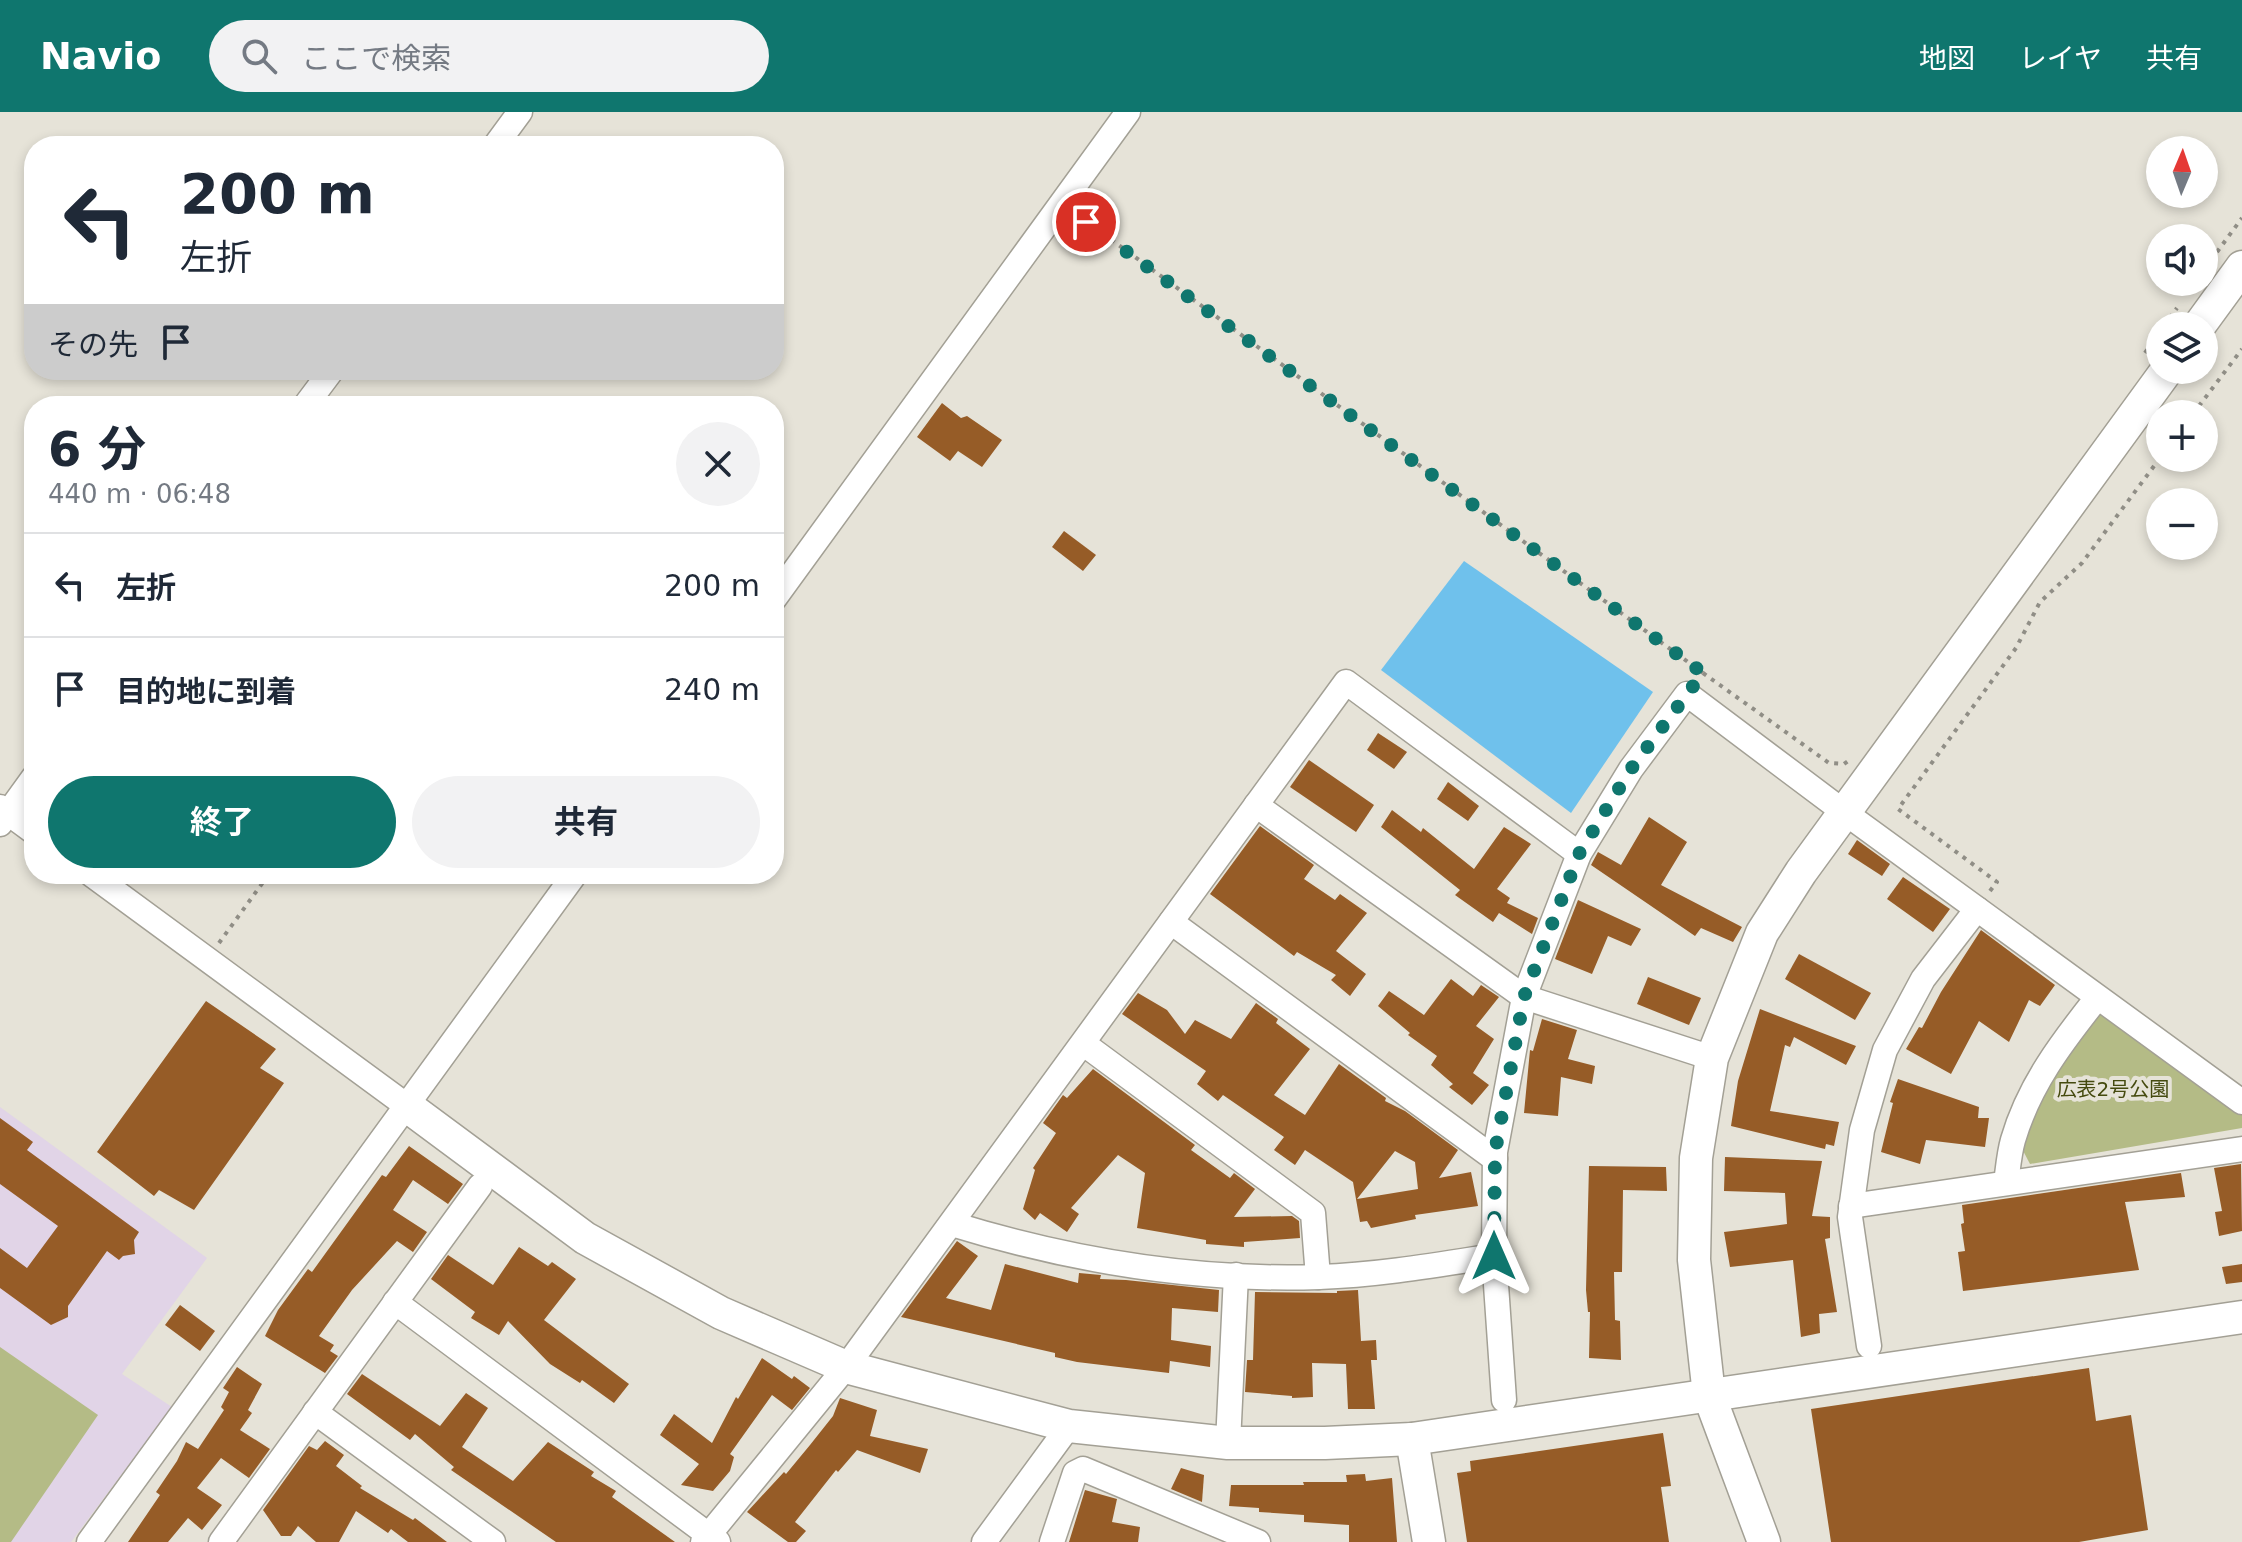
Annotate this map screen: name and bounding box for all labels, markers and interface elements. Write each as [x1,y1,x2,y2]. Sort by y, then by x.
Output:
search box [209,20,769,92]
text: Navio [40,34,161,78]
icon: search [237,34,281,78]
text: ここで検索 [301,41,451,76]
text: 地図 [1919,42,1975,75]
text: レイヤ [2019,42,2102,75]
text: 共有 [2146,42,2202,75]
north arrow [2146,136,2218,208]
map controls [2146,136,2218,560]
text: 200 m [180,161,375,226]
icon: left [48,168,152,272]
pin [1052,188,1120,256]
icon: arrive [1064,200,1108,244]
button: sound [2146,224,2218,296]
text: 左折 [180,237,252,278]
button: layers [2146,312,2218,384]
icon: arrive [154,320,198,364]
text: その先 [48,327,138,362]
button: + [2146,400,2218,472]
text: 6 分 [48,421,146,477]
button: close [676,422,760,506]
text: 440 m · 06:48 [48,479,231,509]
button: − [2146,488,2218,560]
icon: left [48,563,92,607]
text: 200 m [664,568,760,603]
text: 左折 [116,570,176,605]
icon: arrive [48,667,92,711]
text: 240 m [664,672,760,707]
text: 目的地に到着 [116,674,296,709]
button: 終了 [48,776,396,868]
button: 共有 [412,776,760,868]
park label: 広表2号公園 [2057,1077,2169,1101]
position arrow [1452,1214,1536,1298]

